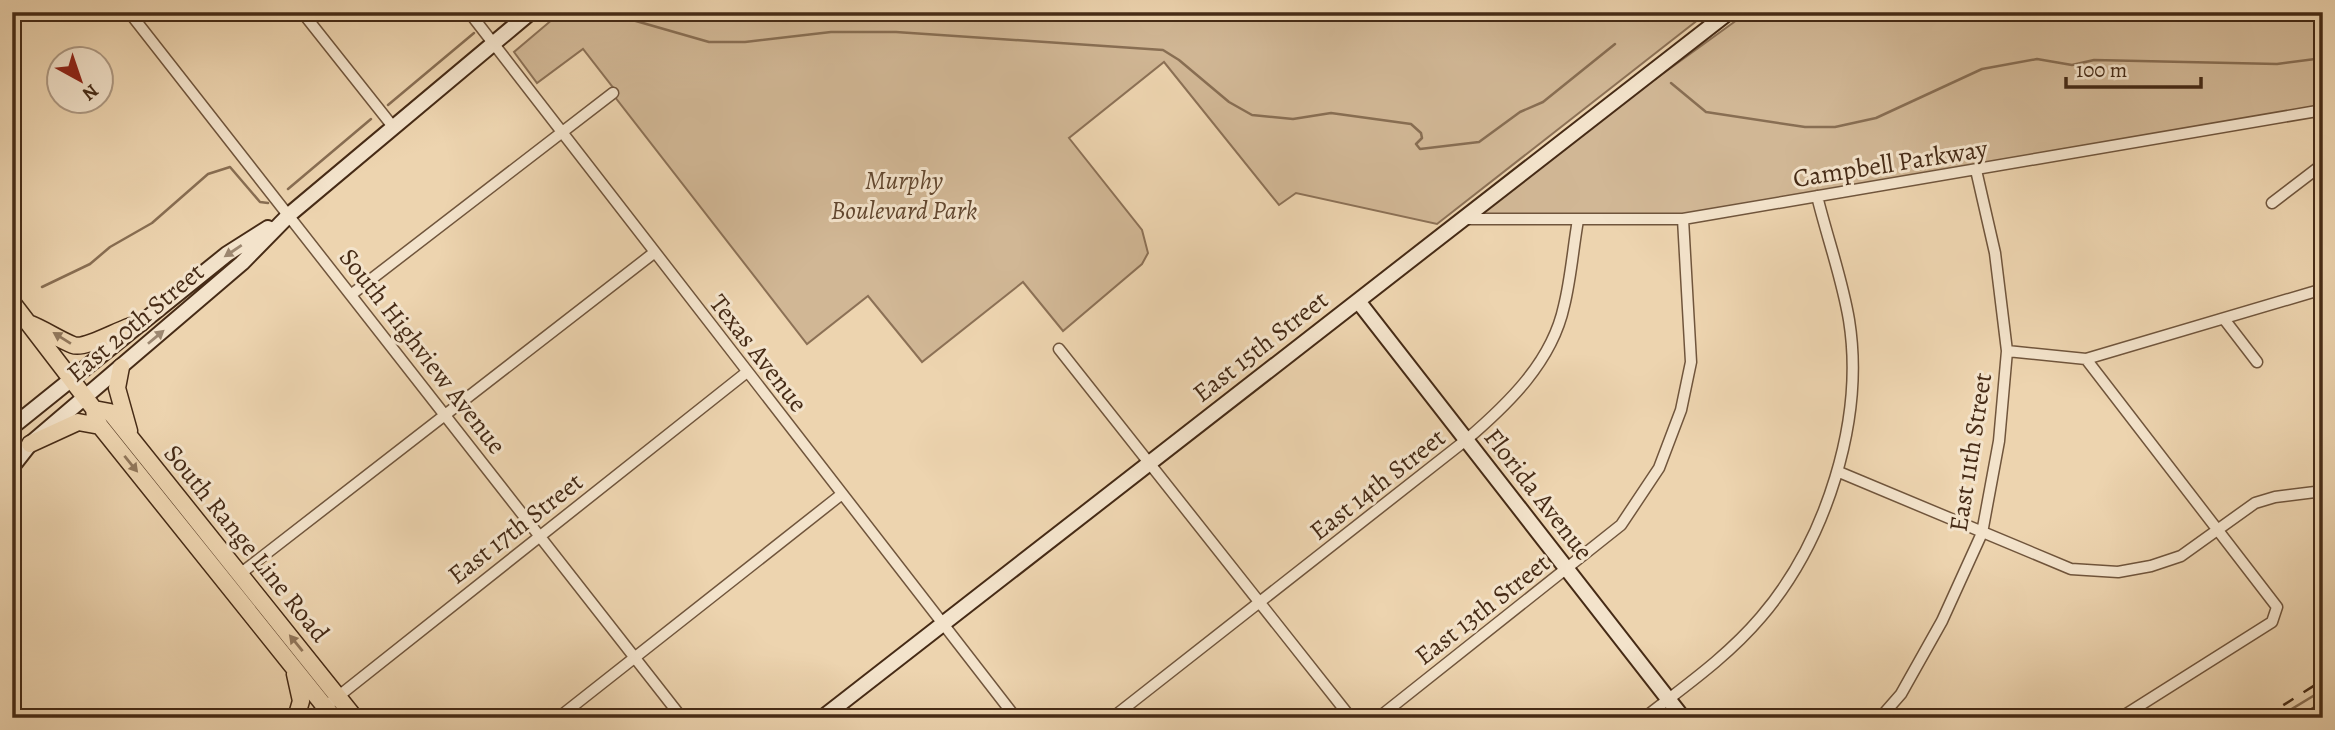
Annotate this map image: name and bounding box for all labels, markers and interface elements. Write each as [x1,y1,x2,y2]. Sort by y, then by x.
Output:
north arrow [46,46,116,116]
scale bar [2066,46,2200,90]
text: 100 m [2076,56,2127,84]
text: N [77,78,104,107]
street label: Campbell Parkway [1790,131,1990,196]
park label: Murphy Boulevard Park [831,163,977,228]
street label: South Highview Avenue [331,241,514,462]
one-way arrow [223,245,242,258]
street label: East 20th Street [59,254,212,390]
street label: East 15th Street [1185,282,1336,410]
street label: Texas Avenue [701,287,816,420]
one-way arrow [147,330,164,345]
one-way arrow [52,332,72,345]
street label: East 11th Street [1941,370,2000,534]
street label: East 14th Street [1302,420,1453,548]
street label: Florida Avenue [1476,421,1601,568]
street label: South Range Line Road [156,437,337,650]
one-way arrow [124,455,139,473]
street label: East 17th Street [441,464,590,592]
street label: East 13th Street [1408,545,1557,673]
one-way arrow [289,634,303,652]

